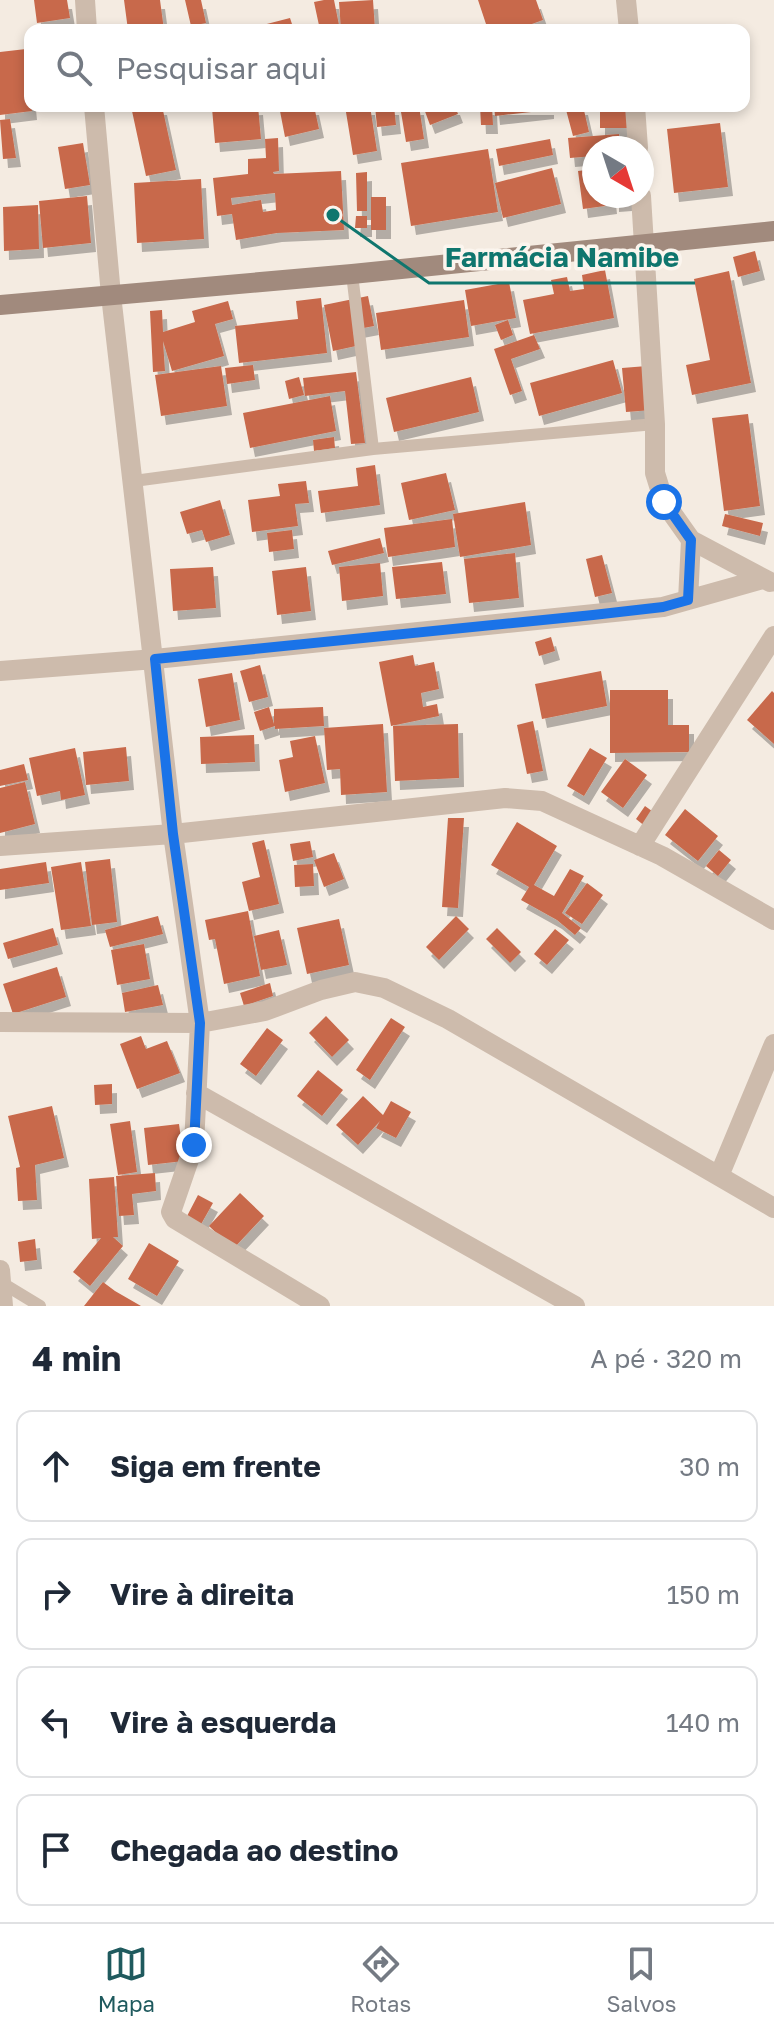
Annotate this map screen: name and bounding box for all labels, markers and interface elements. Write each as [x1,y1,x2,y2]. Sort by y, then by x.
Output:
search box [24,24,750,112]
icon: search [52,46,96,90]
text: Pesquisar aqui [116,50,327,86]
north arrow [582,136,654,208]
callout: Farmácia Namibe [429,231,695,283]
text: Farmácia Namibe [445,240,679,273]
route start [646,484,682,520]
route end [176,1127,212,1163]
text: 4 min [32,1338,121,1378]
text: A pé · 320 m [590,1343,742,1374]
icon: ahead [34,1444,78,1488]
text: Siga em frente [110,1448,321,1484]
text: 30 m [679,1451,740,1482]
icon: right [34,1572,78,1616]
text: Vire à direita [110,1576,294,1612]
text: 150 m [667,1579,740,1610]
icon: left [34,1700,78,1744]
text: Vire à esquerda [110,1704,336,1740]
text: 140 m [666,1707,740,1738]
icon: arrive [34,1828,78,1872]
text: Chegada ao destino [110,1832,398,1868]
tab: Mapa [98,1942,155,2017]
tab: Rotas [350,1942,411,2017]
tab: Salvos [606,1942,676,2017]

